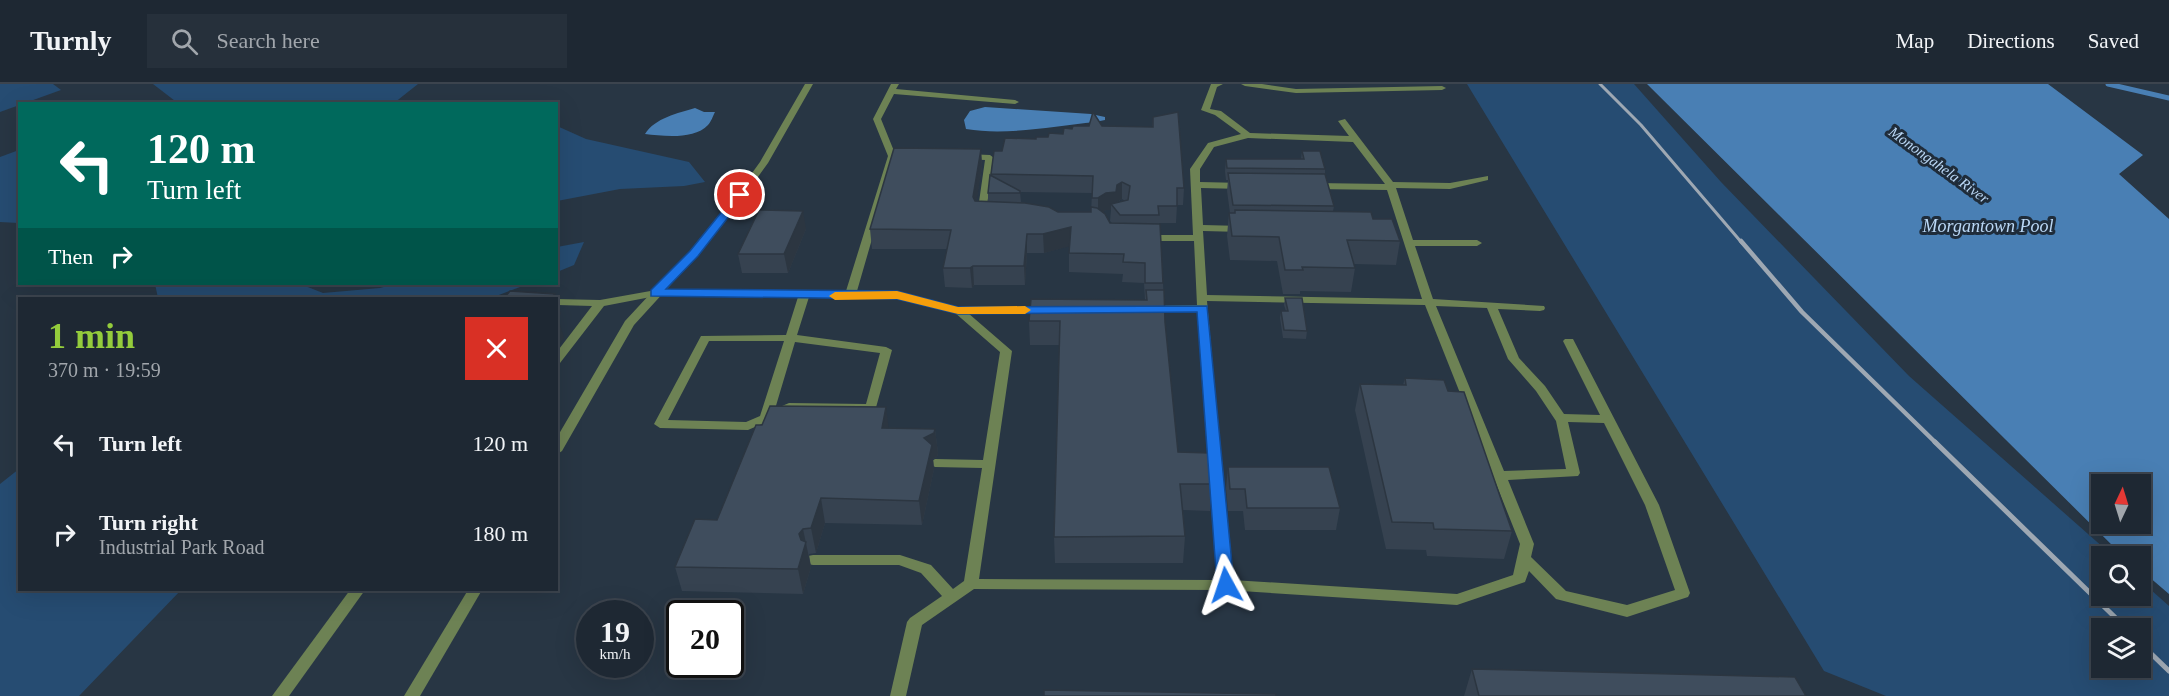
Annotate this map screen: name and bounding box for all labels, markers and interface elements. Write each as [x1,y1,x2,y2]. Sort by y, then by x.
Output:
search box [147,14,567,68]
text: Turnly [30,25,111,56]
icon: search [168,25,201,58]
text: Search here [216,28,320,53]
text: Map [1896,29,1934,53]
text: Directions [1967,29,2055,53]
text: Saved [2088,29,2139,53]
water label: Monongahela River [1885,123,1992,207]
icon: left [48,126,126,204]
text: 120 m [147,126,256,172]
pin [714,169,765,220]
text: Turn left [147,175,241,205]
icon: arrive [723,178,756,211]
water label: Morgantown Pool [1922,216,2053,236]
icon: right [105,240,138,273]
text: Then [48,244,93,269]
text: 1 min [48,316,135,356]
button: close [465,317,528,380]
text: 370 m · 19:59 [48,359,161,381]
icon: left [48,428,81,461]
text: Turn left [99,431,182,456]
text: 120 m [472,431,528,456]
north arrow [2091,474,2151,534]
map controls [2091,474,2151,678]
text: Turn right [99,510,198,535]
icon: right [48,518,81,551]
text: 180 m [472,521,528,546]
text: Industrial Park Road [99,536,265,558]
button: search [2091,546,2151,606]
position arrow [1194,553,1258,617]
speed limit sign: 20 [666,600,744,678]
text: 19 [600,615,630,648]
button: layers [2091,618,2151,678]
text: km/h [600,646,630,662]

